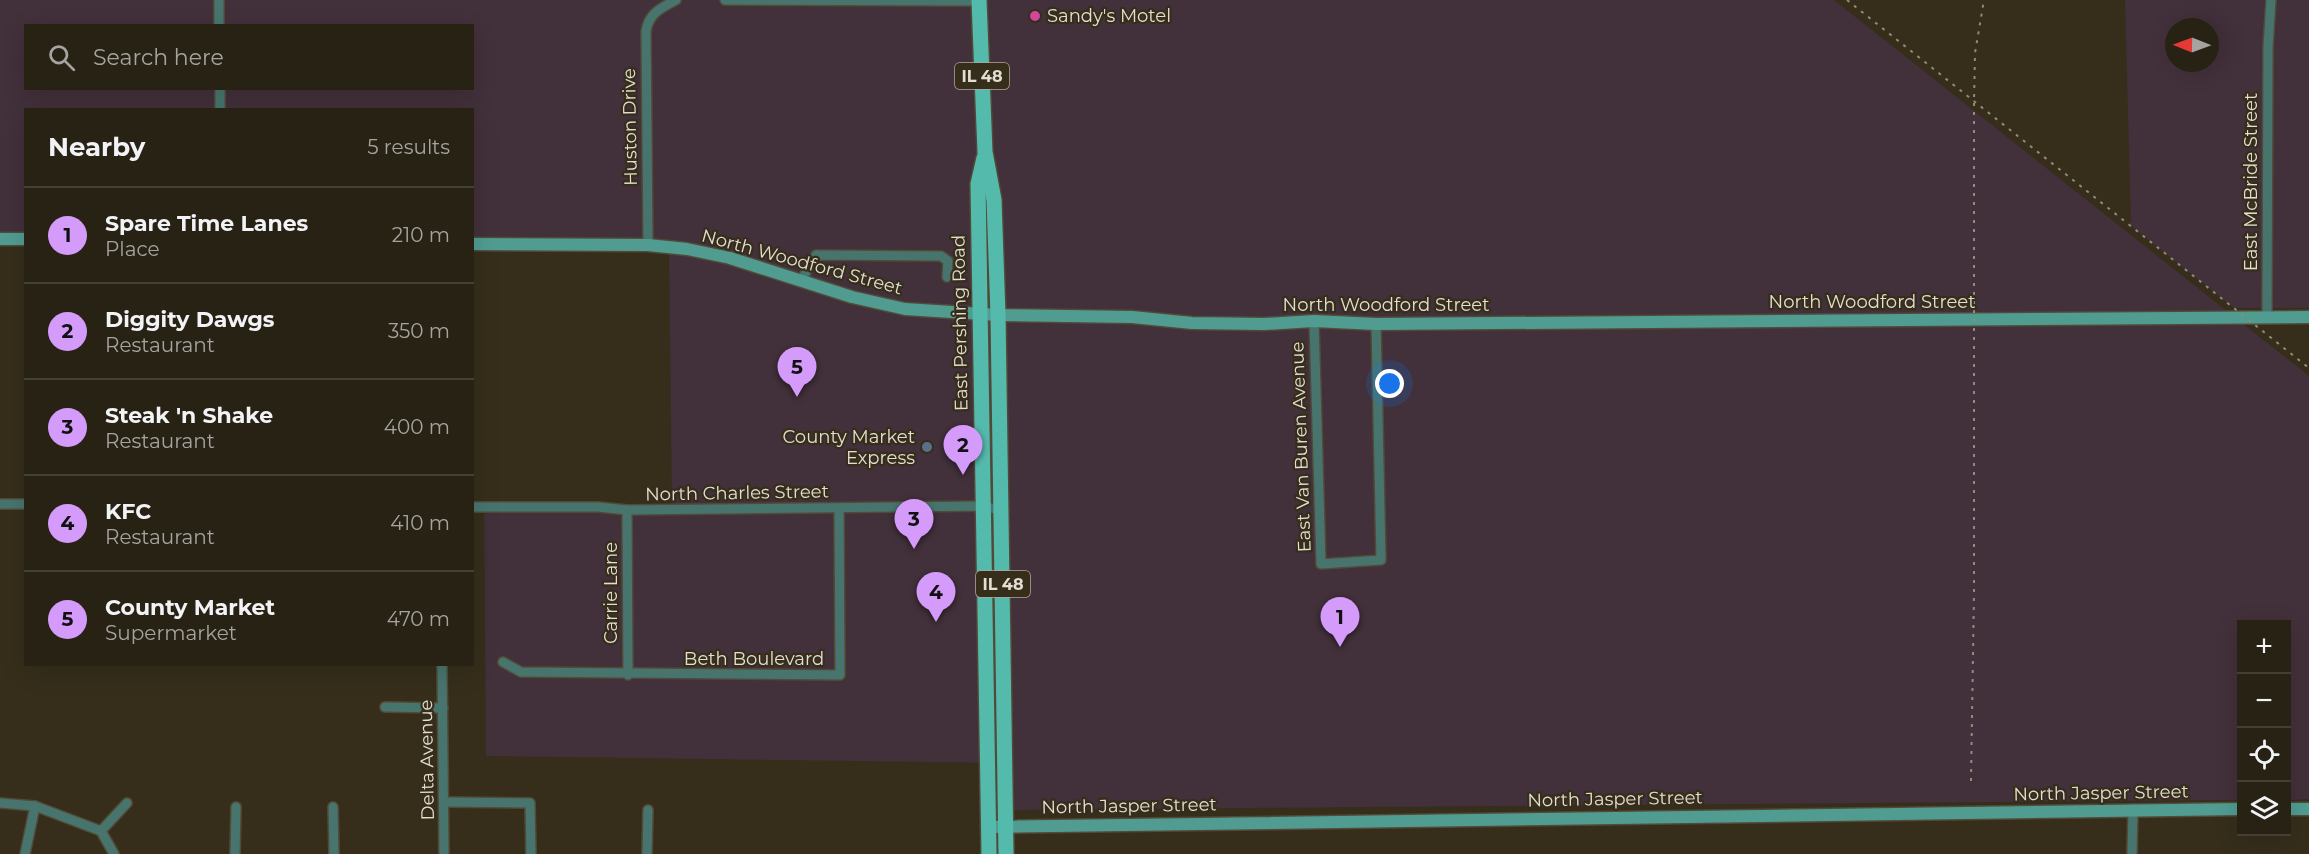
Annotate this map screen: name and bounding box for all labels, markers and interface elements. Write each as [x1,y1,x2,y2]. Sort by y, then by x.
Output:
place label: Sandy's Motel [1047,5,1171,27]
marker: Sandy's Motel [1028,9,1042,23]
north arrow [2165,18,2219,72]
search box [24,24,474,90]
icon: search [45,41,78,74]
text: Search here [93,44,224,71]
road number: IL 48 [955,63,1009,89]
street label: Huston Drive [618,68,642,186]
street label: East McBride Street [2240,93,2262,271]
text: Nearby [48,131,145,163]
text: 5 results [367,135,450,159]
text: Spare Time Lanes [105,210,308,237]
text: 1 [64,223,71,247]
text: 210 m [392,223,450,247]
street label: North Woodford Street [699,225,905,299]
street label: East Pershing Road [947,235,973,411]
text: Place [105,237,160,261]
street label: North Woodford Street [1769,291,1975,313]
street label: North Woodford Street [1283,294,1489,316]
text: Diggity Dawgs [105,306,275,333]
text: 2 [62,319,73,343]
text: 350 m [388,319,450,343]
text: Restaurant [105,333,215,357]
street label: East Van Buren Avenue [1286,341,1316,553]
pin: 5 [778,348,816,397]
your location [1375,369,1404,398]
text: Steak 'n Shake [105,402,273,429]
text: 3 [62,415,73,439]
text: 400 m [384,415,450,439]
place label: County Market Express [783,426,915,469]
pin: 2 [944,426,982,475]
text: Restaurant [105,429,215,453]
marker: County Market Express [920,440,934,454]
street label: North Charles Street [645,480,829,506]
text: KFC [105,498,151,525]
pin: 3 [894,500,934,549]
text: 4 [61,511,74,535]
text: 410 m [390,511,450,535]
text: Restaurant [105,525,215,549]
street label: Carrie Lane [600,542,622,644]
road number: IL 48 [976,571,1030,597]
pin: 4 [916,572,956,622]
text: County Market [105,594,275,621]
pin: 1 [1320,598,1360,647]
text: 5 [62,607,73,631]
text: 470 m [387,607,450,631]
map controls [2237,620,2291,836]
button: + [2237,620,2291,674]
text: Supermarket [105,621,237,645]
street label: Beth Boulevard [684,648,824,670]
button: − [2237,674,2291,728]
street label: Delta Avenue [415,699,439,821]
button: locate [2237,728,2291,782]
street label: North Jasper Street [2013,780,2189,806]
button: layers [2237,782,2291,836]
street label: North Jasper Street [1527,786,1703,812]
street label: North Jasper Street [1041,793,1217,819]

